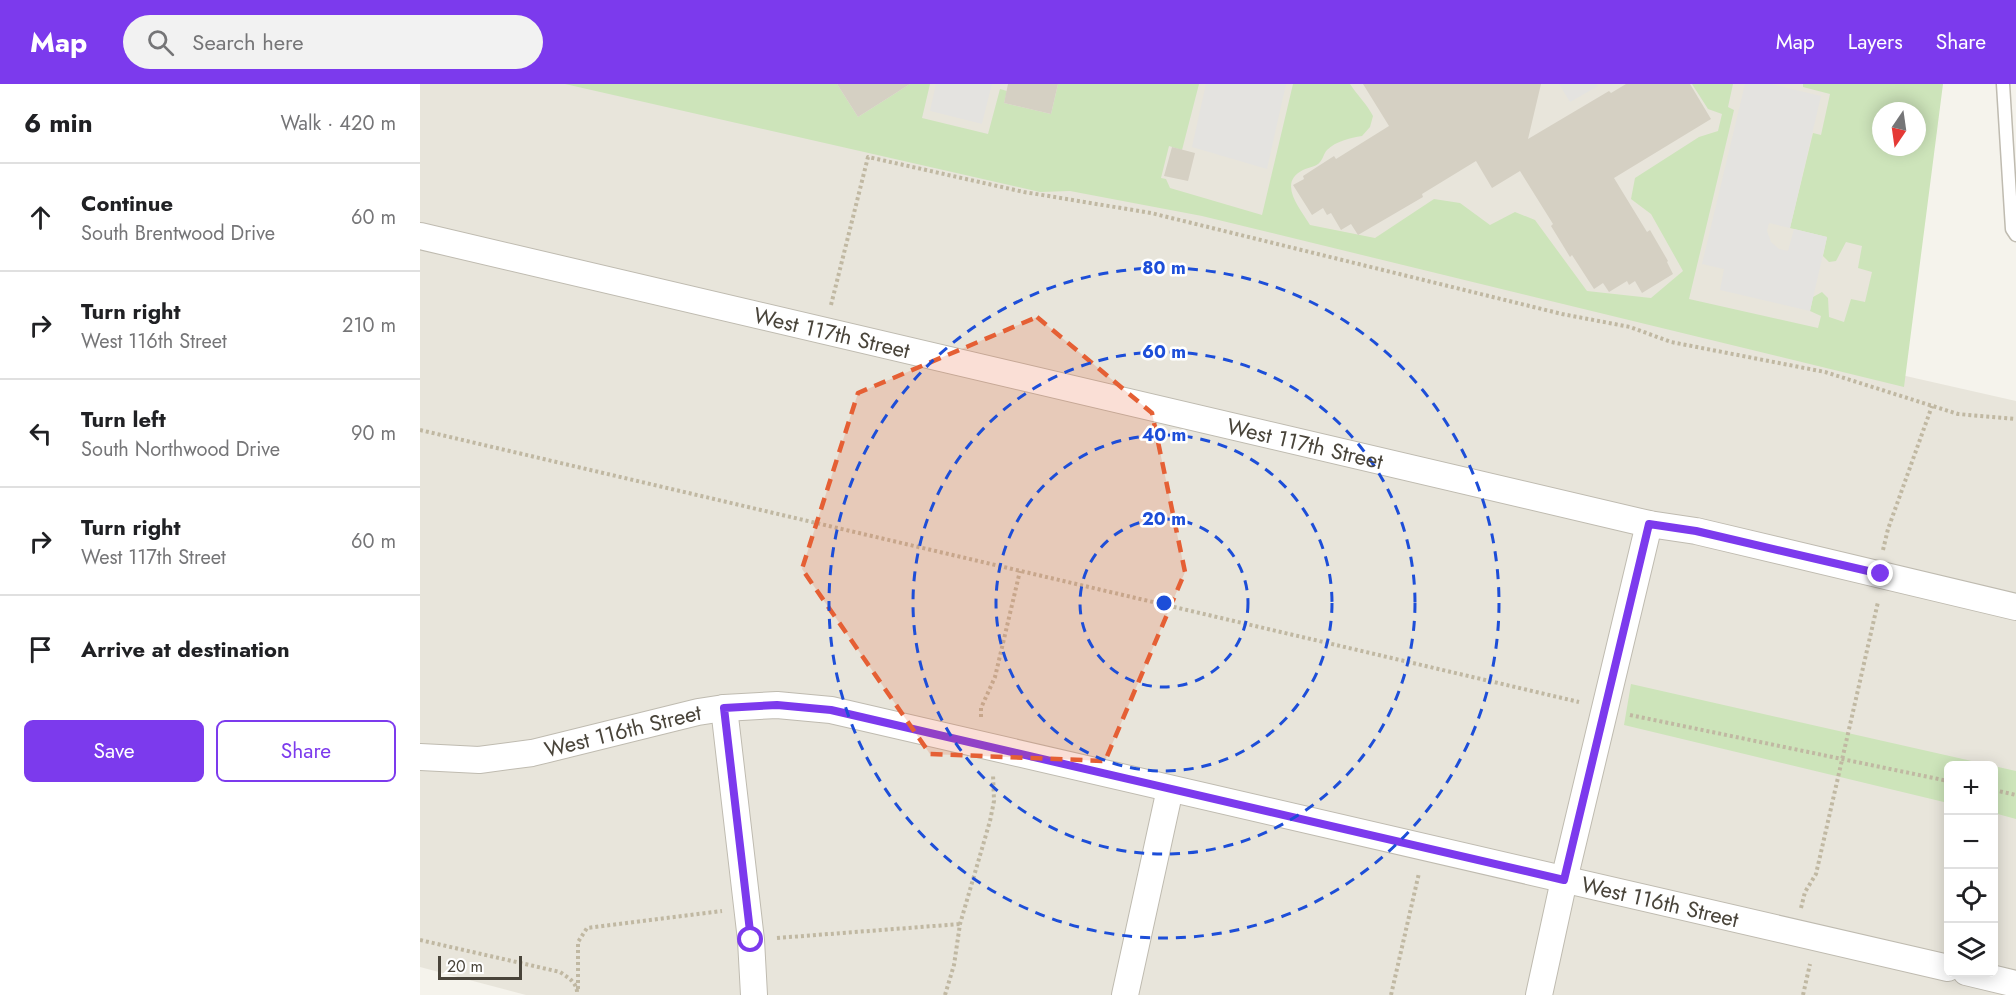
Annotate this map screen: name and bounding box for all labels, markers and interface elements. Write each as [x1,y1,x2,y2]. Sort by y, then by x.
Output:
search box [123,15,543,69]
text: Map [30,22,87,63]
icon: search [144,26,177,59]
text: Search here [192,26,304,58]
text: Map [1776,27,1815,57]
text: Layers [1848,27,1903,57]
text: Share [1936,27,1986,57]
north arrow [1872,102,1926,156]
text: 6 min [24,104,93,142]
text: Walk · 420 m [281,109,396,138]
text: Continue [81,187,173,219]
icon: ahead [24,201,57,234]
text: 60 m [351,203,396,232]
text: South Brentwood Drive [81,219,275,248]
text: 80 m [1142,255,1186,281]
text: Turn right [81,295,181,327]
street label: West 117th Street [751,299,914,366]
icon: right [24,309,57,342]
text: 210 m [342,311,396,340]
text: West 116th Street [81,327,227,356]
text: 60 m [1142,339,1186,365]
text: Turn left [81,403,166,435]
street label: West 117th Street [1224,410,1387,477]
icon: left [24,417,57,450]
text: 90 m [351,419,396,448]
text: 40 m [1142,422,1186,448]
text: South Northwood Drive [81,435,280,464]
text: 20 m [1142,506,1186,532]
text: Turn right [81,511,181,543]
icon: right [24,525,57,558]
text: 60 m [351,527,396,556]
text: West 117th Street [81,543,226,572]
route end [1867,560,1893,586]
centre of rings [1154,593,1174,613]
icon: arrive [24,633,57,666]
text: Arrive at destination [81,633,290,665]
street label: West 116th Street [541,696,704,765]
button: Save [24,720,204,782]
button: Share [216,720,396,782]
map controls [1944,761,1998,977]
button: + [1944,761,1998,815]
button: − [1944,815,1998,869]
street label: West 116th Street [1578,868,1743,935]
button: locate [1944,869,1998,923]
button: layers [1944,923,1998,977]
route start [737,926,763,952]
scale bar [438,953,522,980]
text: 20 m [447,955,483,978]

